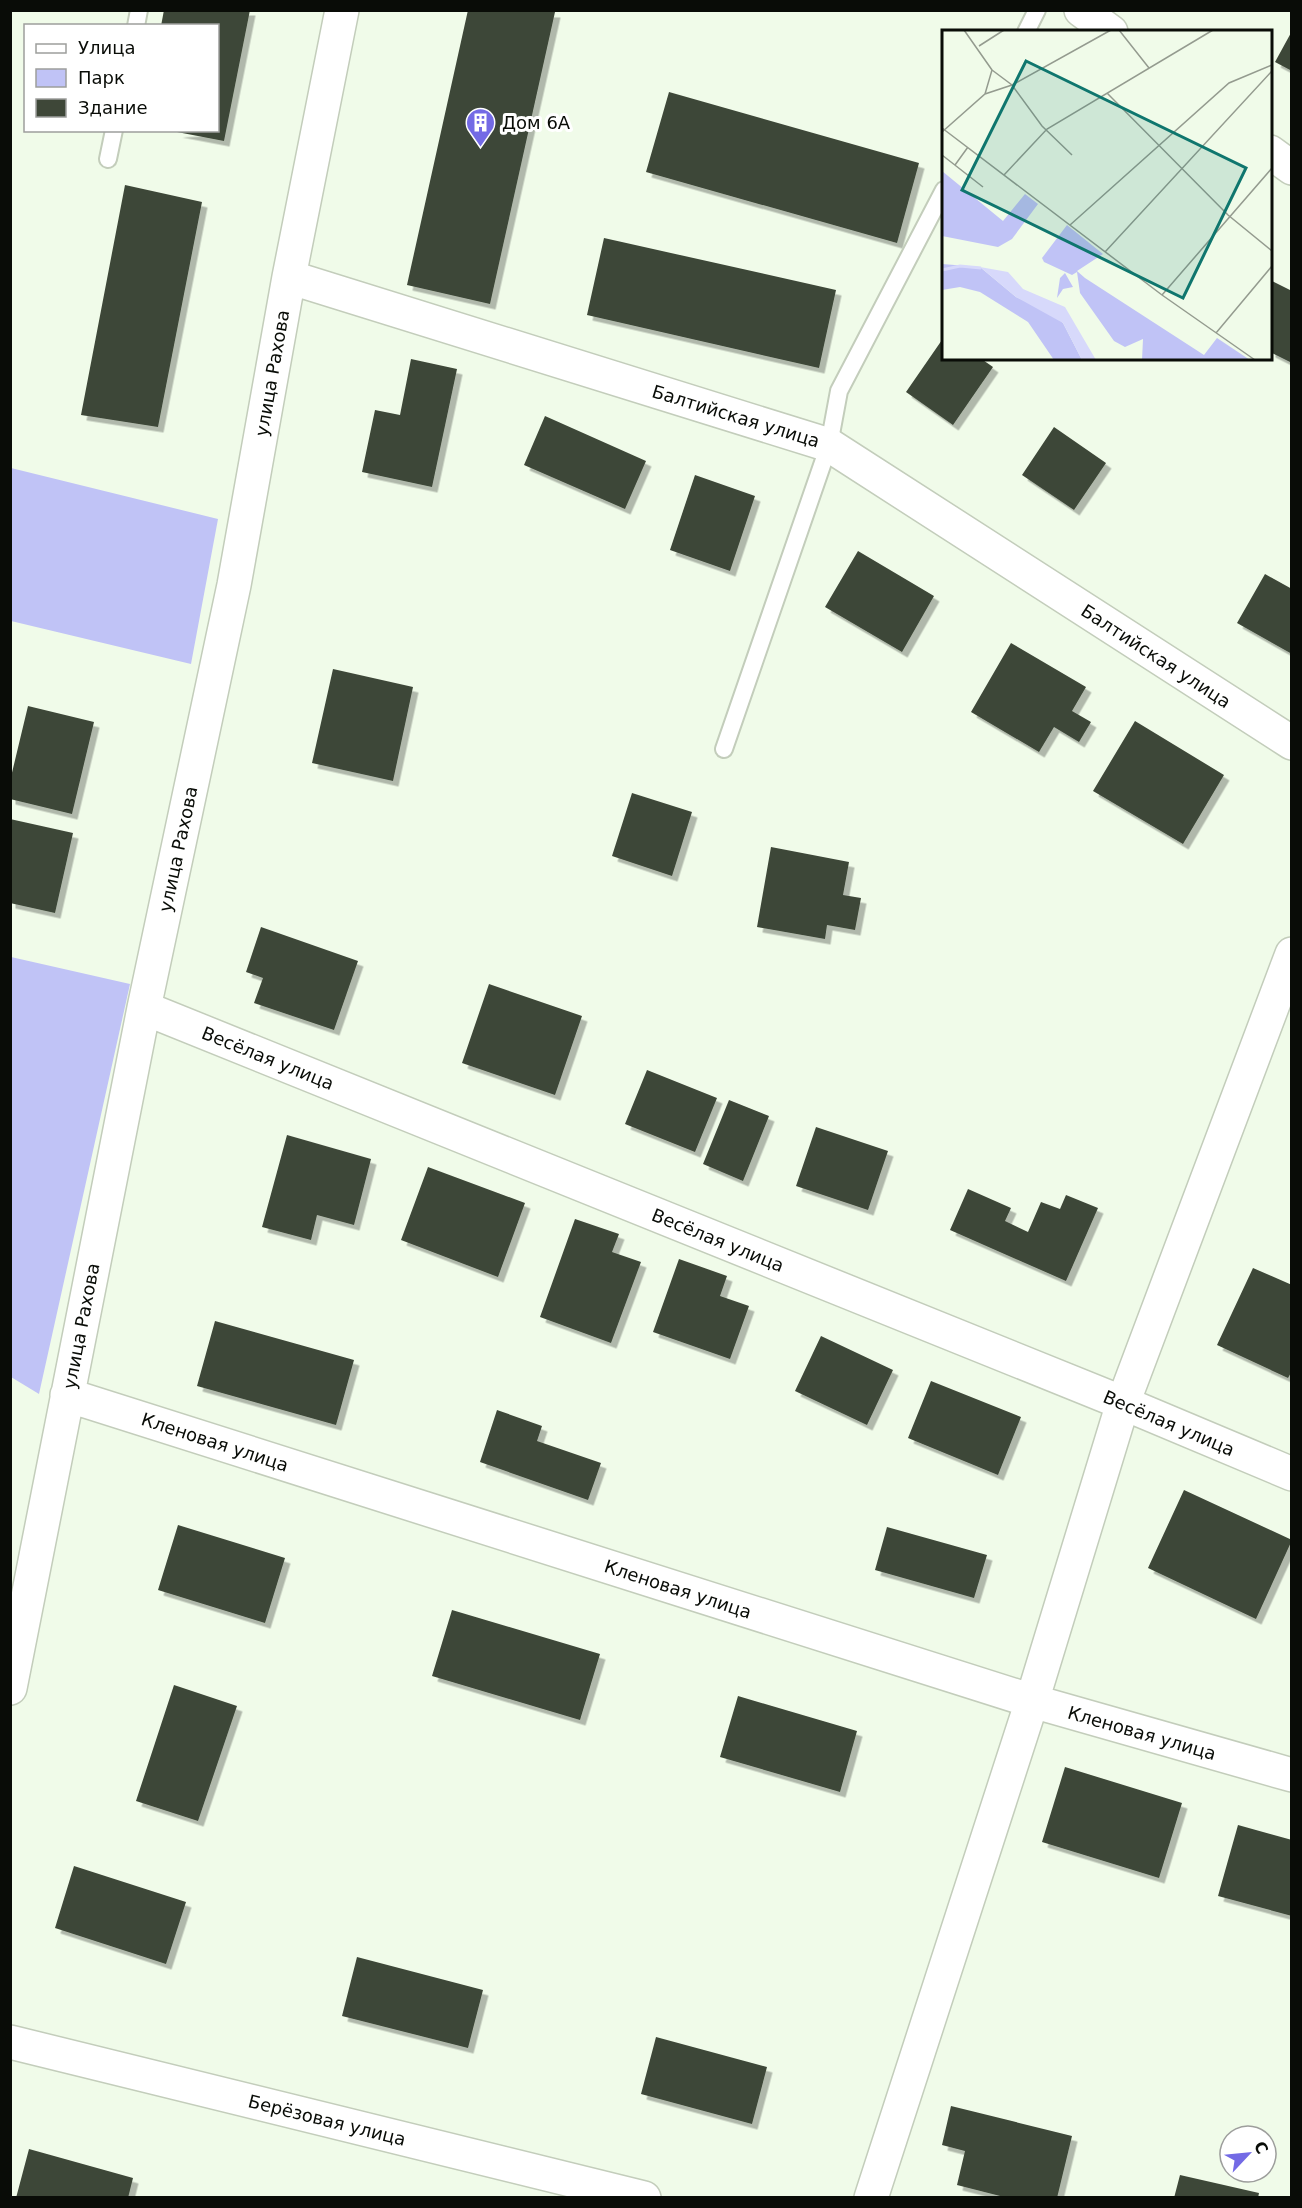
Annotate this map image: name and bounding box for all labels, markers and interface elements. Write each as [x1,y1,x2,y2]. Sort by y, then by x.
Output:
legend [24,24,219,132]
inset map [942,30,1272,360]
text: Улица [78,37,135,58]
text: Парк [78,67,125,88]
text: Здание [78,97,148,118]
building icon: Дом 6А [465,106,497,148]
place label: Дом 6А [502,112,571,133]
street label: улица Рахова [251,308,293,438]
street label: Балтийская улица [650,380,822,452]
street label: Балтийская улица [1077,600,1235,712]
street label: улица Рахова [154,784,202,914]
street label: Весёлая улица [199,1022,337,1094]
street label: Весёлая улица [649,1204,787,1276]
street label: улица Рахова [58,1261,104,1391]
street label: Весёлая улица [1100,1386,1238,1460]
street label: Кленовая улица [139,1408,291,1476]
street label: Кленовая улица [602,1555,754,1623]
street label: Кленовая улица [1065,1702,1219,1764]
street label: Берёзовая улица [246,2090,408,2150]
north arrow [1218,2124,1278,2184]
text: С [1250,2138,1272,2157]

